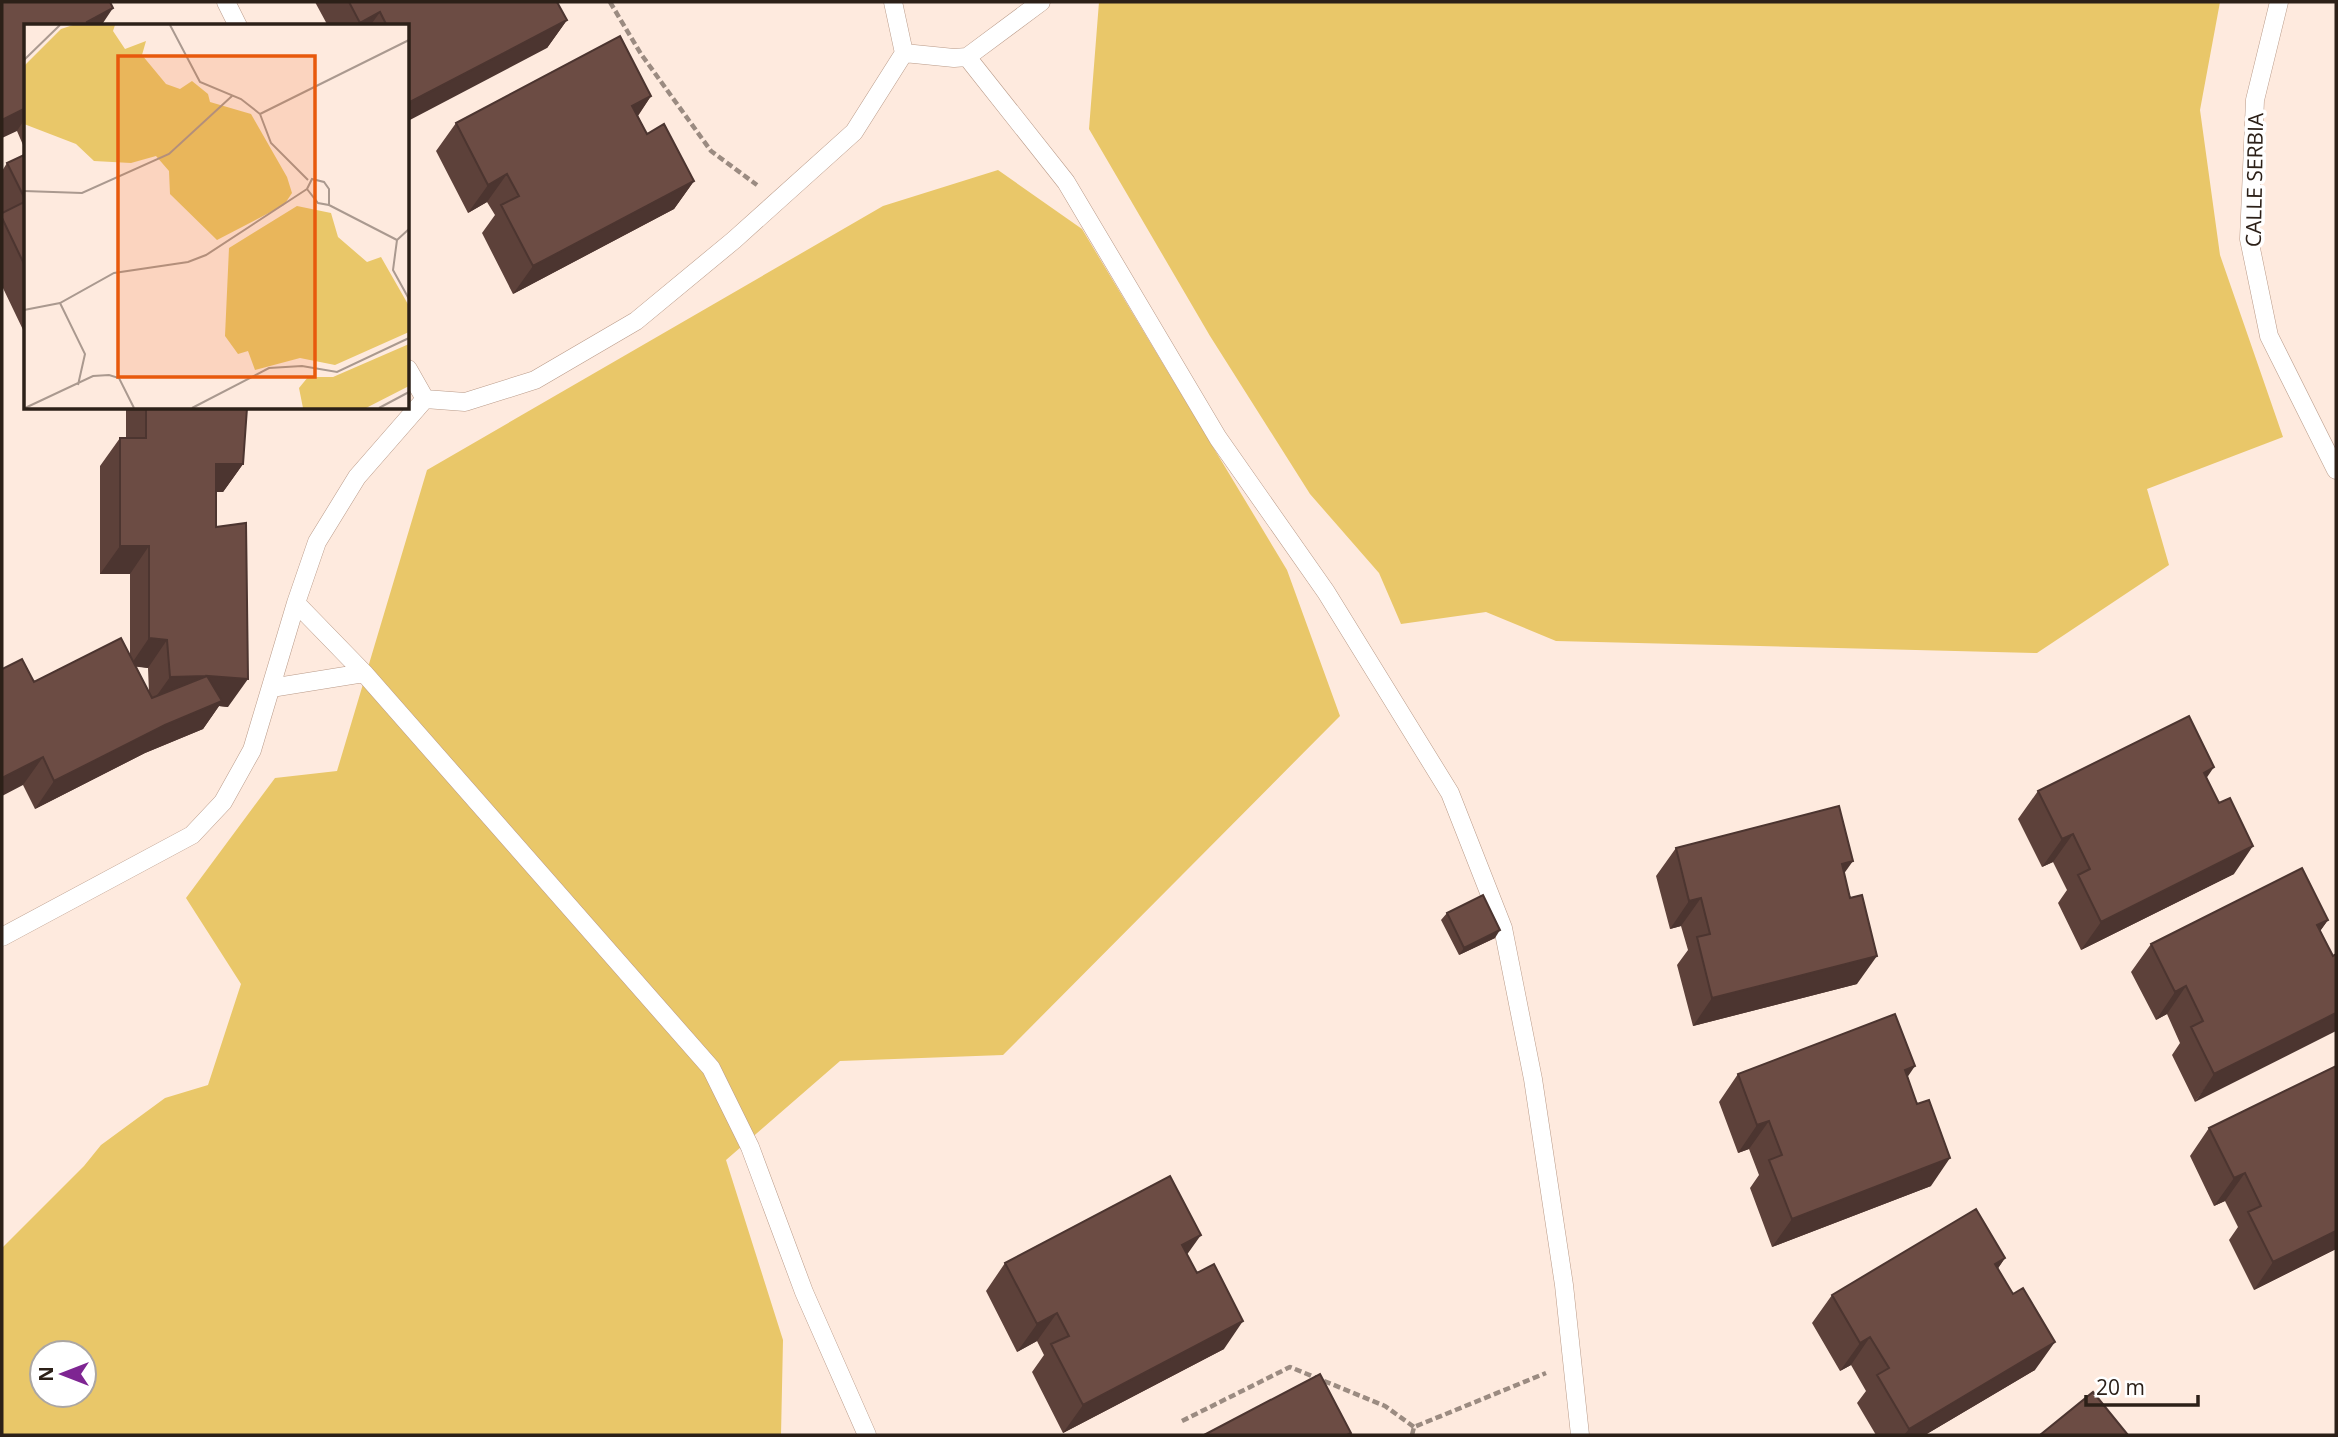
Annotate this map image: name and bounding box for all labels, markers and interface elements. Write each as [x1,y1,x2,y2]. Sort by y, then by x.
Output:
inset map [24,24,410,410]
street label: CALLE SERBIA [2239,112,2269,247]
north arrow [28,1339,98,1409]
scale bar [2086,1364,2198,1408]
text: N [33,1366,59,1382]
text: 20 m [2096,1373,2145,1401]

